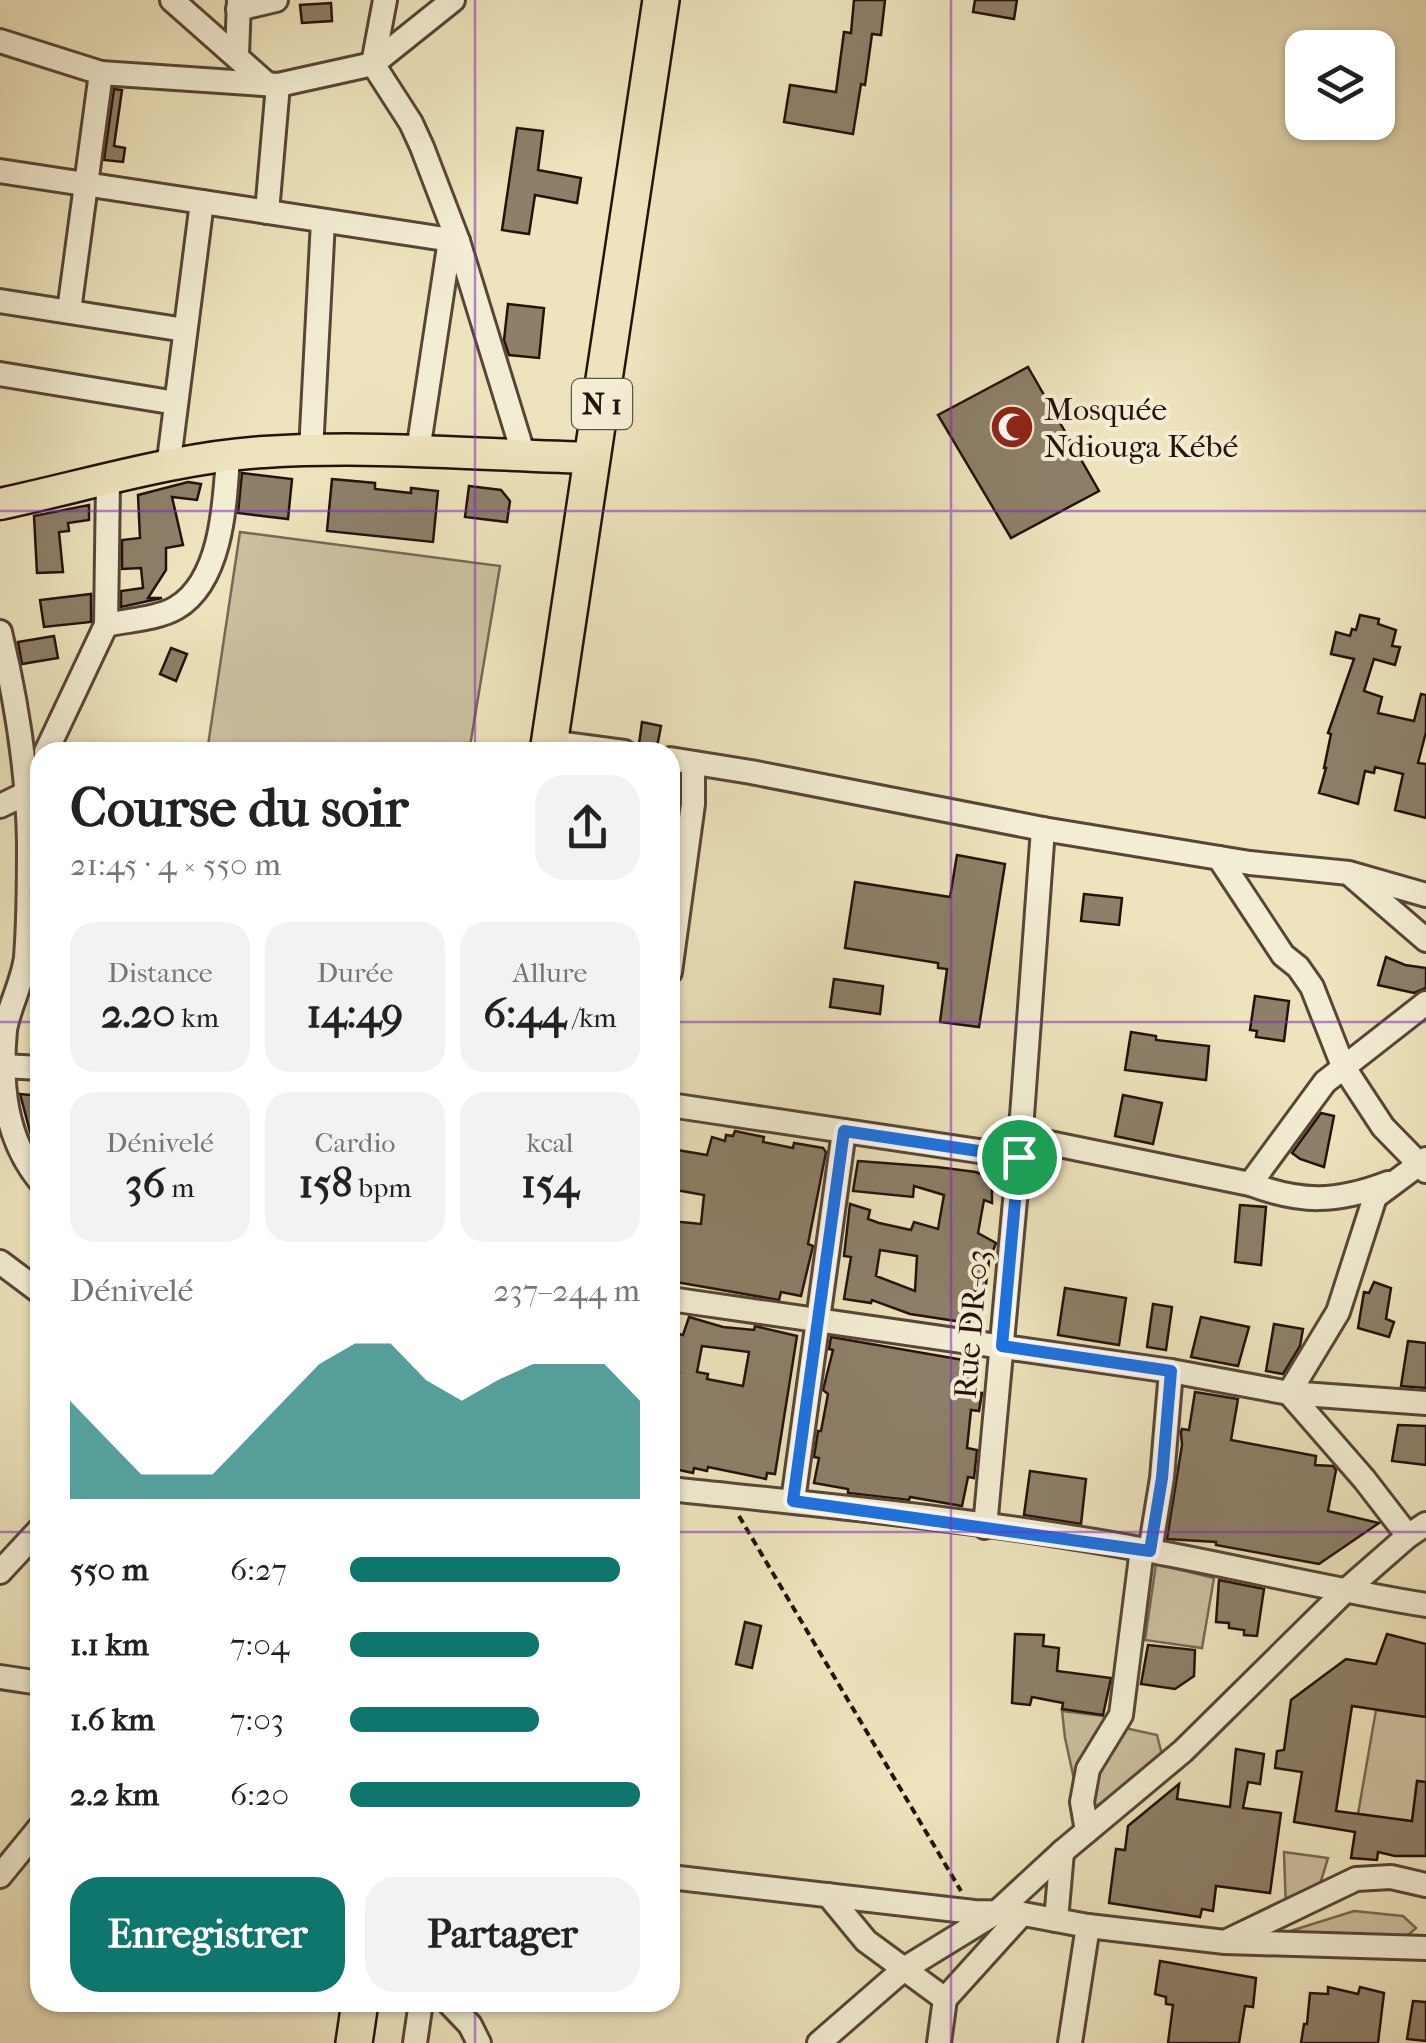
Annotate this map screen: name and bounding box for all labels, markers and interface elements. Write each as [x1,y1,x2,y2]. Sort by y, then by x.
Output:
map controls [1285,30,1395,140]
button: layers [1285,30,1395,140]
road number: N 1 [572,379,632,429]
place label: Mosquée Ndiouga Kébé [1044,391,1238,465]
mosque icon: Mosquée Ndiouga Kébé [989,404,1035,450]
button: share [535,775,640,880]
text: Course du soir [70,776,408,840]
text: 21:45 · 4 × 550 m [70,846,281,883]
text: Distance [107,956,213,989]
text: Durée [317,956,393,989]
text: Allure [513,956,587,989]
text: 2.20 [101,989,175,1038]
text: 14:49 [307,989,403,1038]
text: 6:44 [483,989,566,1038]
text: km [175,1001,219,1034]
text: /km [566,1001,617,1034]
pin [977,1115,1062,1200]
text: Dénivelé [106,1126,214,1159]
text: Cardio [315,1126,395,1159]
text: kcal [526,1126,574,1159]
icon: arrive [992,1130,1047,1185]
text: 36 [125,1159,165,1208]
text: 158 [298,1159,353,1208]
text: 154 [521,1159,579,1208]
text: m [165,1171,195,1204]
text: bpm [353,1171,412,1204]
street label: Rue DR-03 [947,1248,996,1400]
text: Dénivelé [70,1272,193,1309]
text: 237–244 m [493,1272,640,1309]
text: 550 m [70,1551,149,1588]
text: 6:27 [230,1551,287,1588]
text: 1.1 km [70,1626,149,1663]
text: 7:04 [230,1626,289,1663]
text: 1.6 km [70,1701,155,1738]
text: 7:03 [230,1701,284,1738]
text: 2.2 km [70,1776,159,1813]
text: 6:20 [230,1776,289,1813]
button: Enregistrer [70,1877,345,1992]
button: Partager [365,1877,640,1992]

